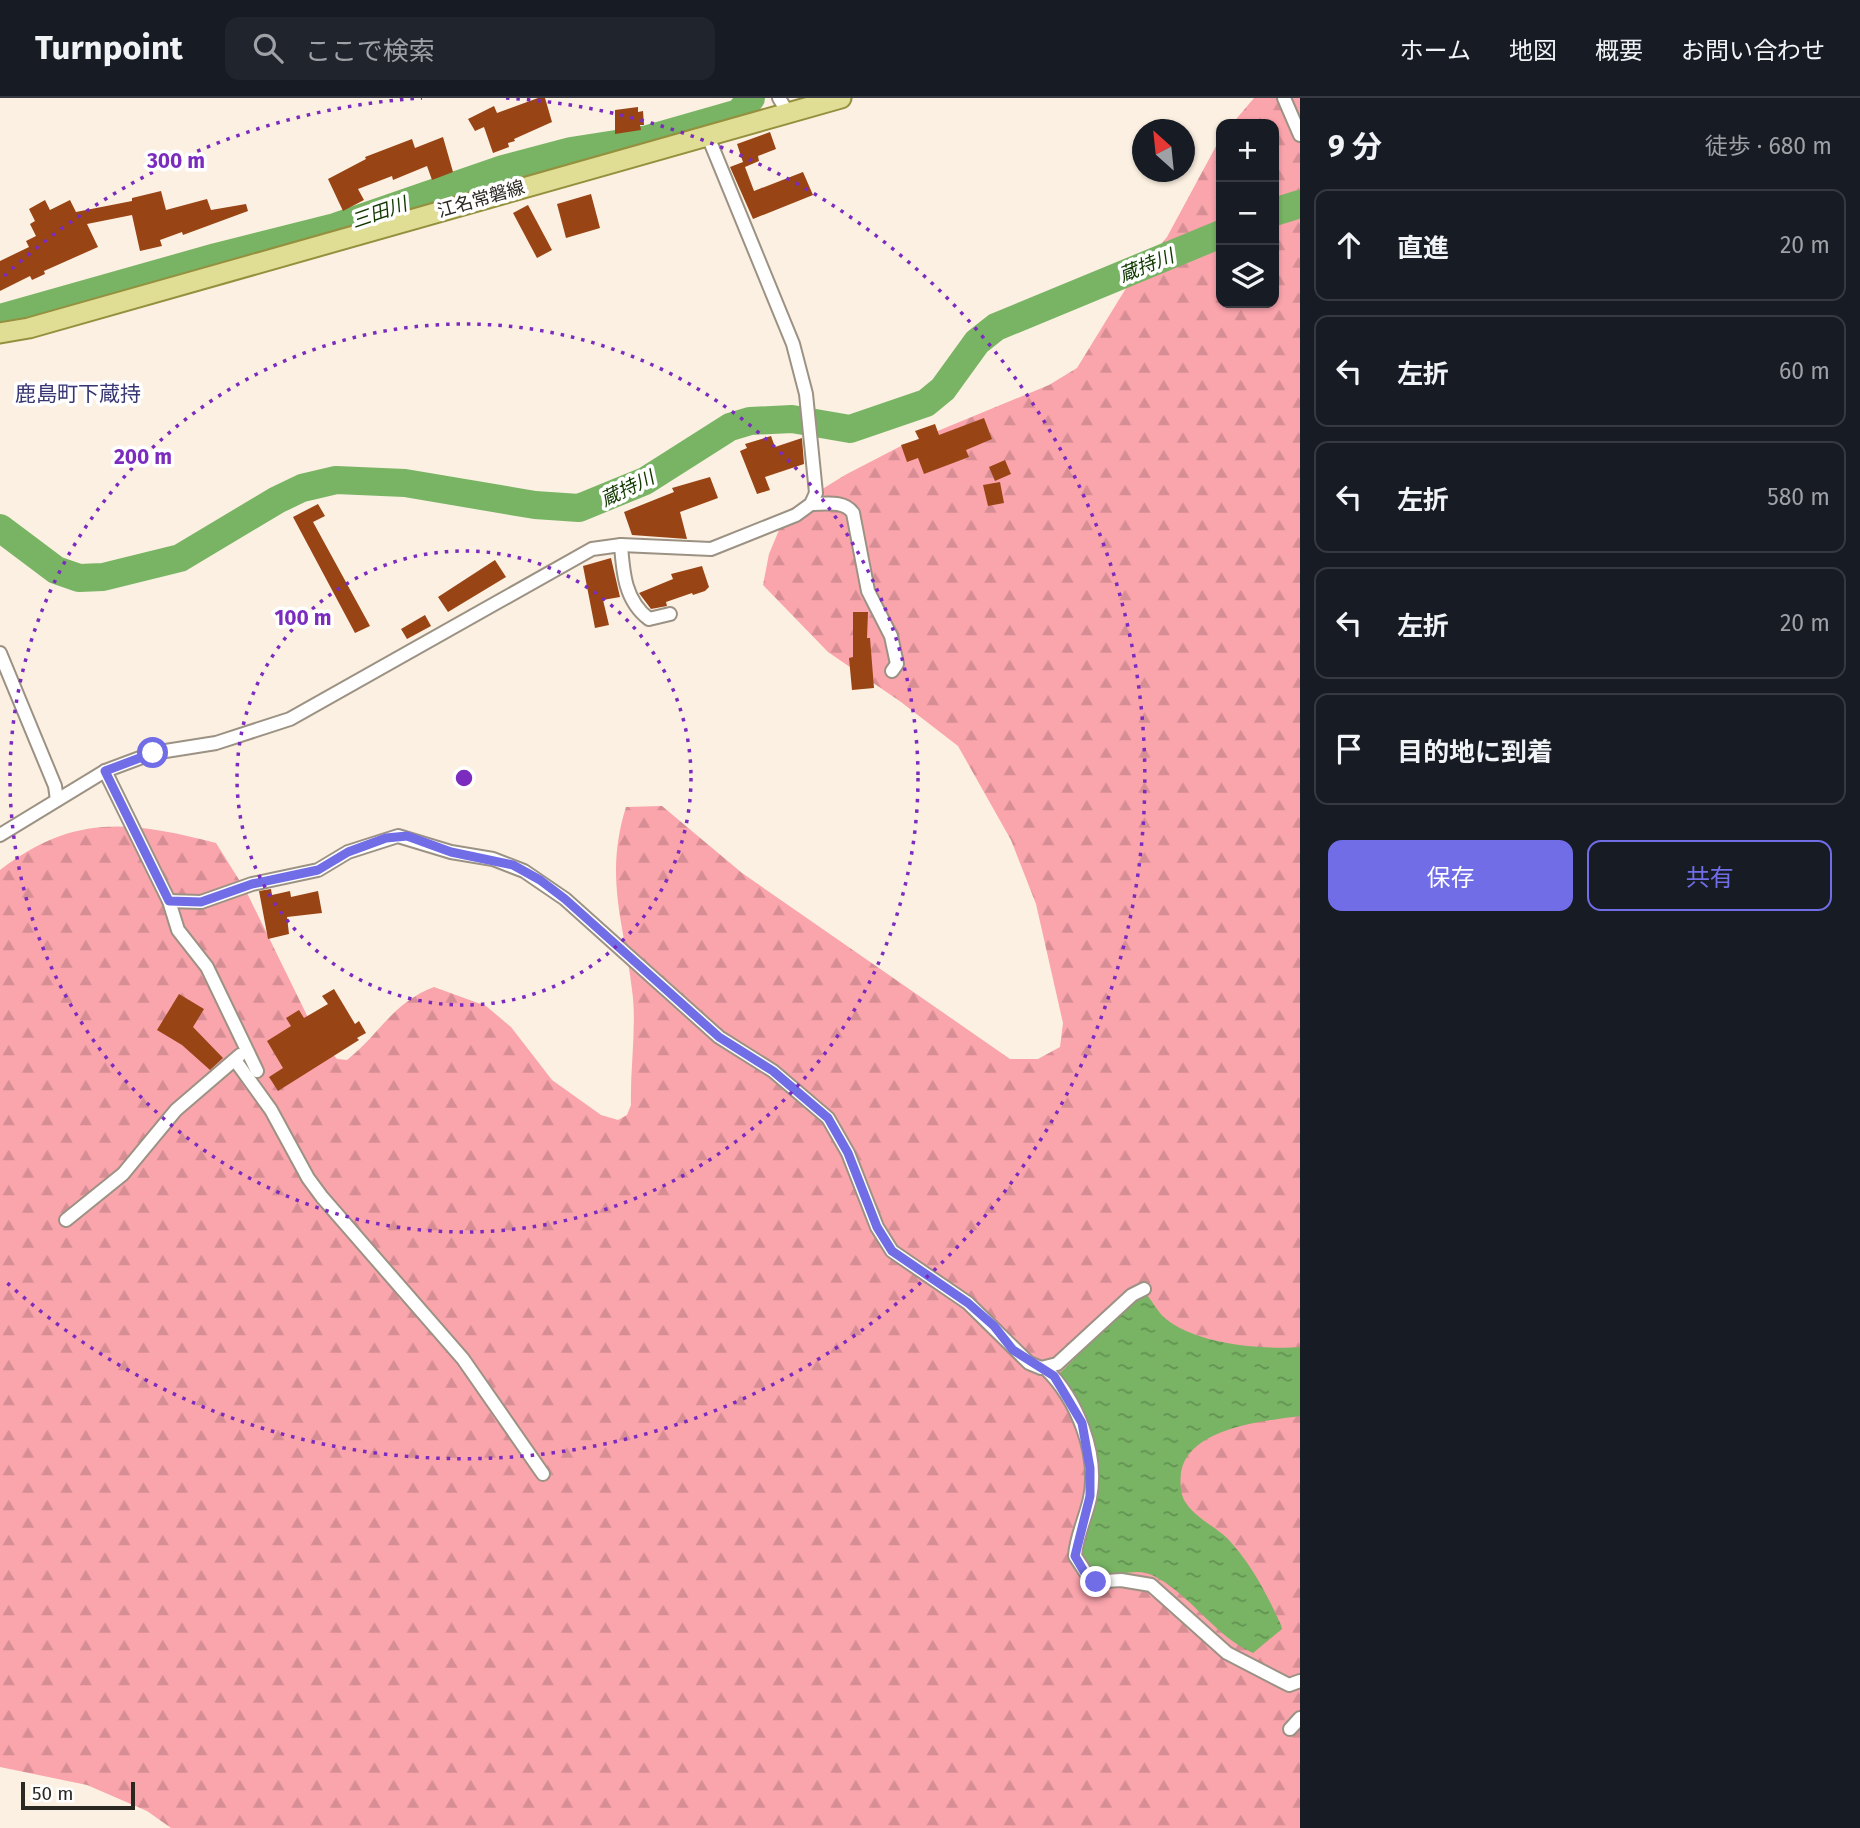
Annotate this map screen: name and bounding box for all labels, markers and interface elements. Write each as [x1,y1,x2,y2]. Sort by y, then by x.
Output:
search box [225,17,715,80]
text: Turnpoint [35,28,183,68]
icon: search [249,29,287,67]
text: ここで検索 [305,36,435,67]
text: ホーム [1400,37,1471,65]
text: 地図 [1509,37,1557,65]
text: 概要 [1595,37,1643,65]
text: お問い合わせ [1681,37,1825,65]
north arrow [1132,119,1195,182]
map controls [1216,119,1279,308]
button: + [1216,119,1279,182]
text: 9 分 [1328,129,1382,165]
text: 徒歩 · 680 m [1705,132,1832,160]
text: 300 m [146,148,205,174]
street label: 江名常磐線 [435,176,527,222]
button: − [1216,182,1279,245]
water label: 三田川 [348,192,412,233]
icon: ahead [1330,226,1368,264]
text: 20 m [1780,231,1830,259]
text: 直進 [1397,233,1449,264]
water label: 蔵持川 [1115,243,1179,287]
button: layers [1216,245,1279,308]
icon: left [1330,352,1368,390]
text: 60 m [1779,357,1830,385]
text: 左折 [1397,359,1449,390]
district label: 鹿島町下蔵持 [15,381,141,407]
text: 200 m [114,444,172,470]
water label: 蔵持川 [597,465,660,511]
icon: left [1330,478,1368,516]
text: 580 m [1767,483,1830,511]
text: 左折 [1397,485,1449,516]
icon: left [1330,604,1368,642]
text: 100 m [274,605,332,631]
text: 20 m [1780,609,1830,637]
text: 左折 [1397,611,1449,642]
icon: arrive [1330,730,1368,768]
route start [137,737,168,768]
text: 目的地に到着 [1397,737,1553,768]
centre of rings [452,766,476,790]
button: 保存 [1328,840,1573,911]
button: 共有 [1587,840,1832,911]
route end [1080,1566,1111,1597]
scale bar [21,1779,135,1811]
text: 50 m [32,1782,73,1805]

